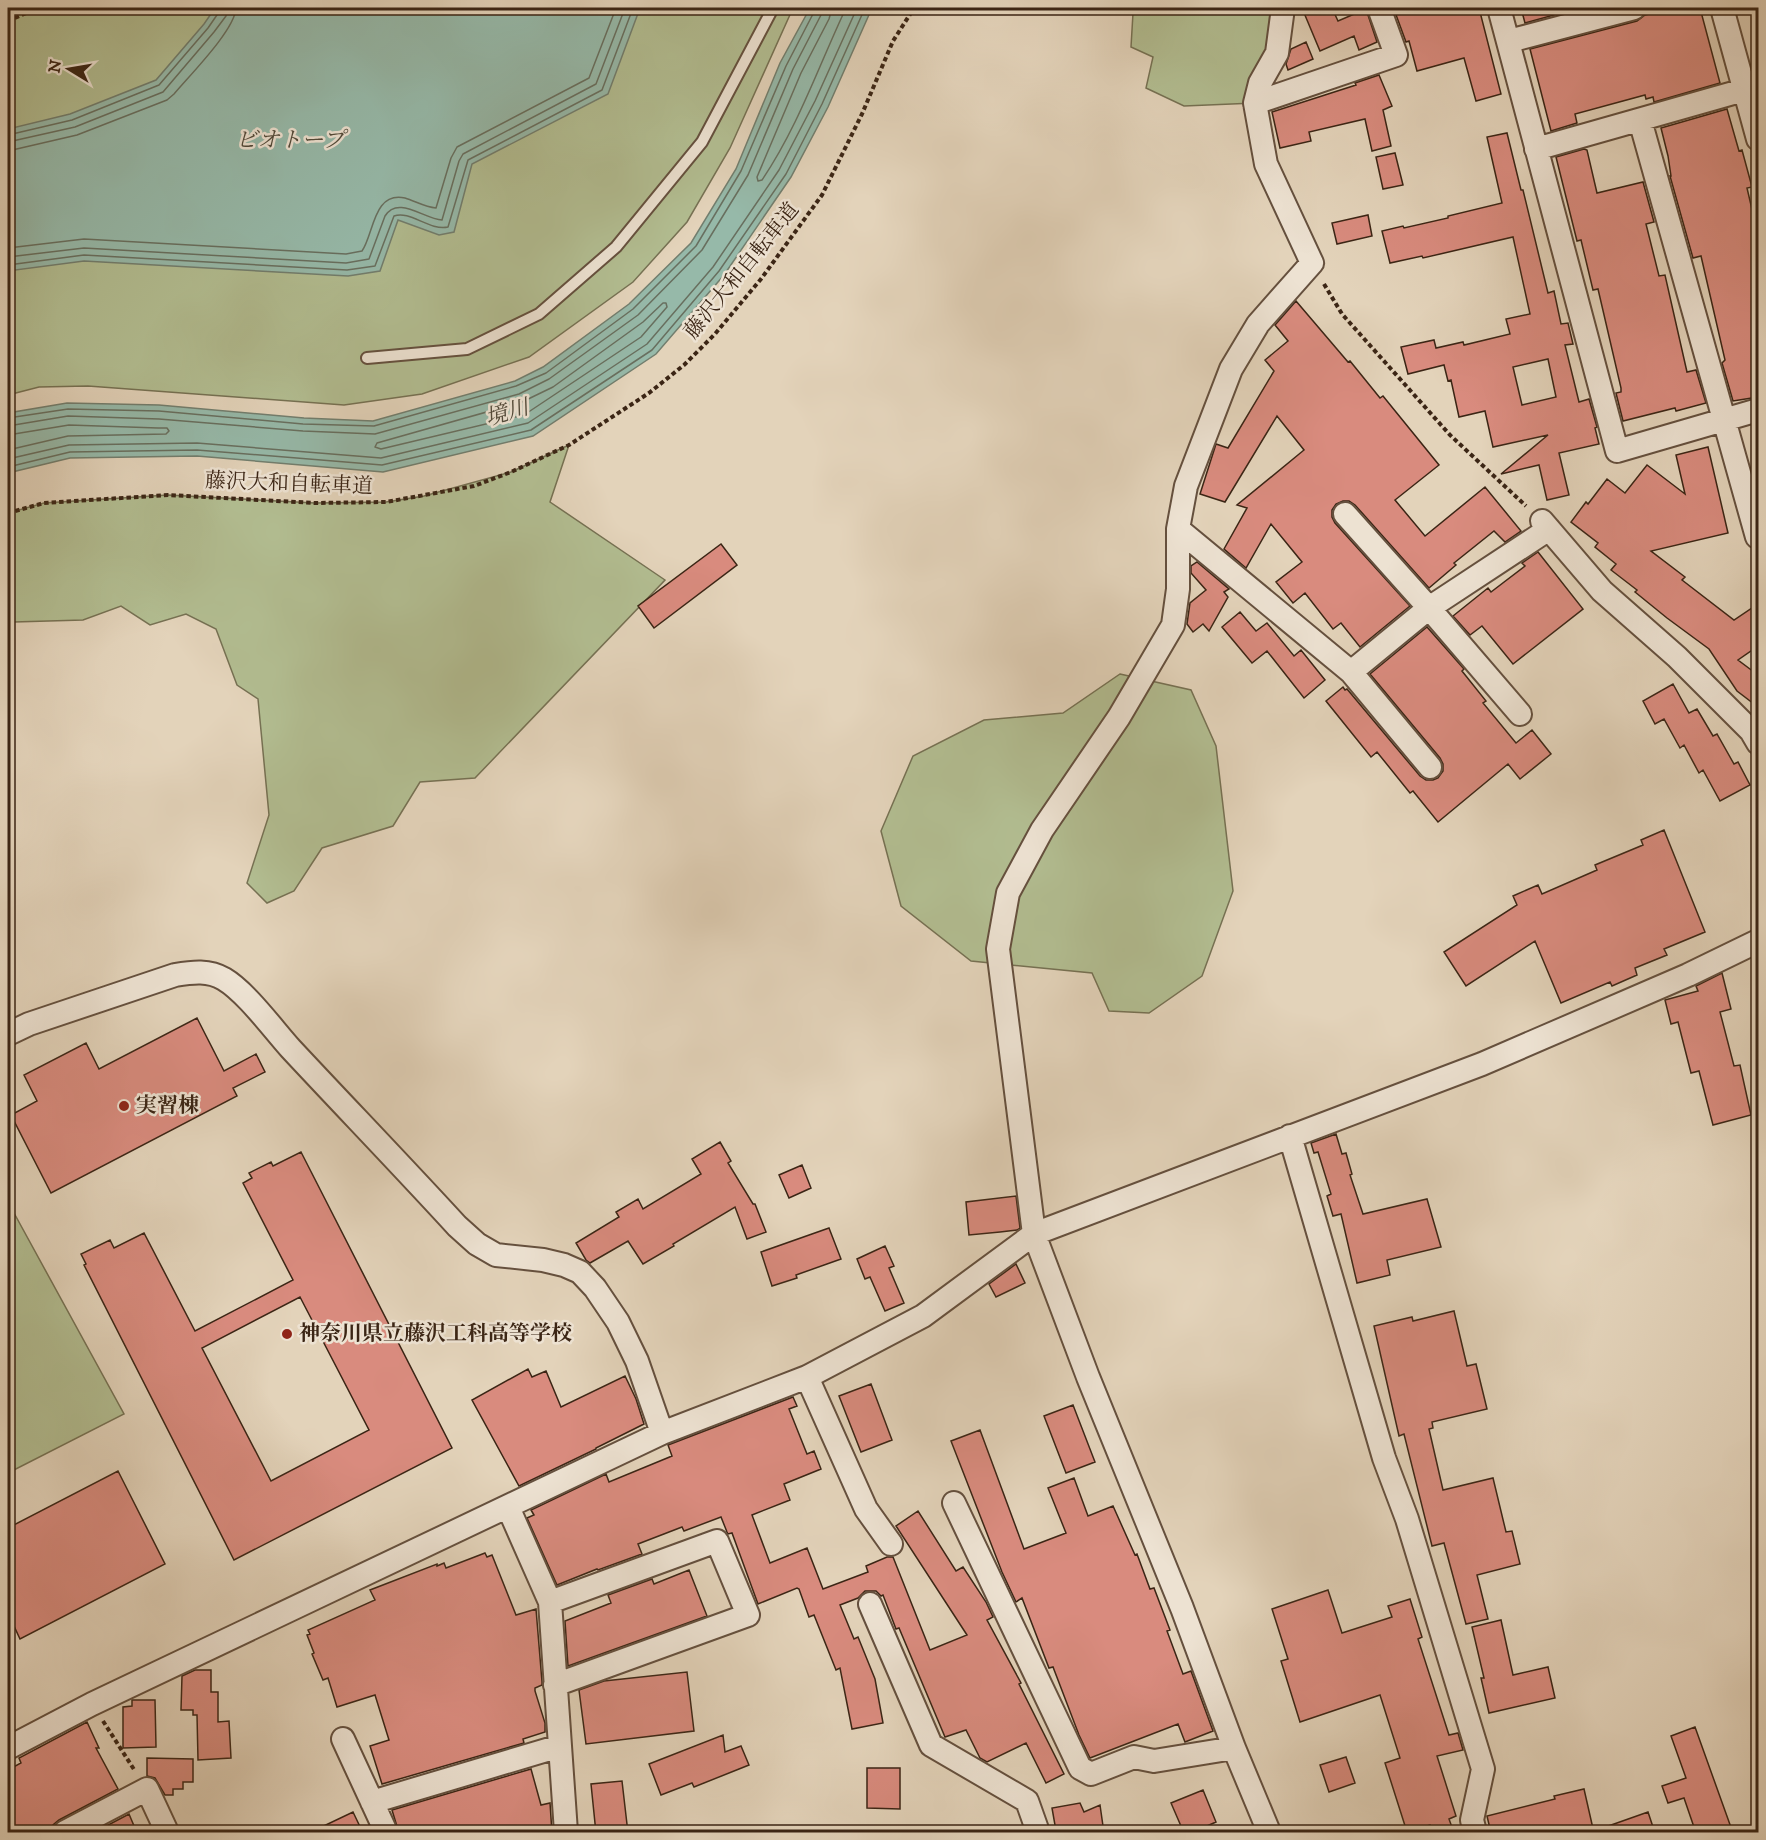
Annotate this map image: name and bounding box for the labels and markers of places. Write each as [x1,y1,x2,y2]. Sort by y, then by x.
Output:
place label: 実習棟 [136,1093,199,1119]
marker: 実習棟 [117,1099,131,1113]
place label: 神奈川県立藤沢工科高等学校 [299,1321,572,1347]
marker: 神奈川県立藤沢工科高等学校 [280,1327,294,1341]

